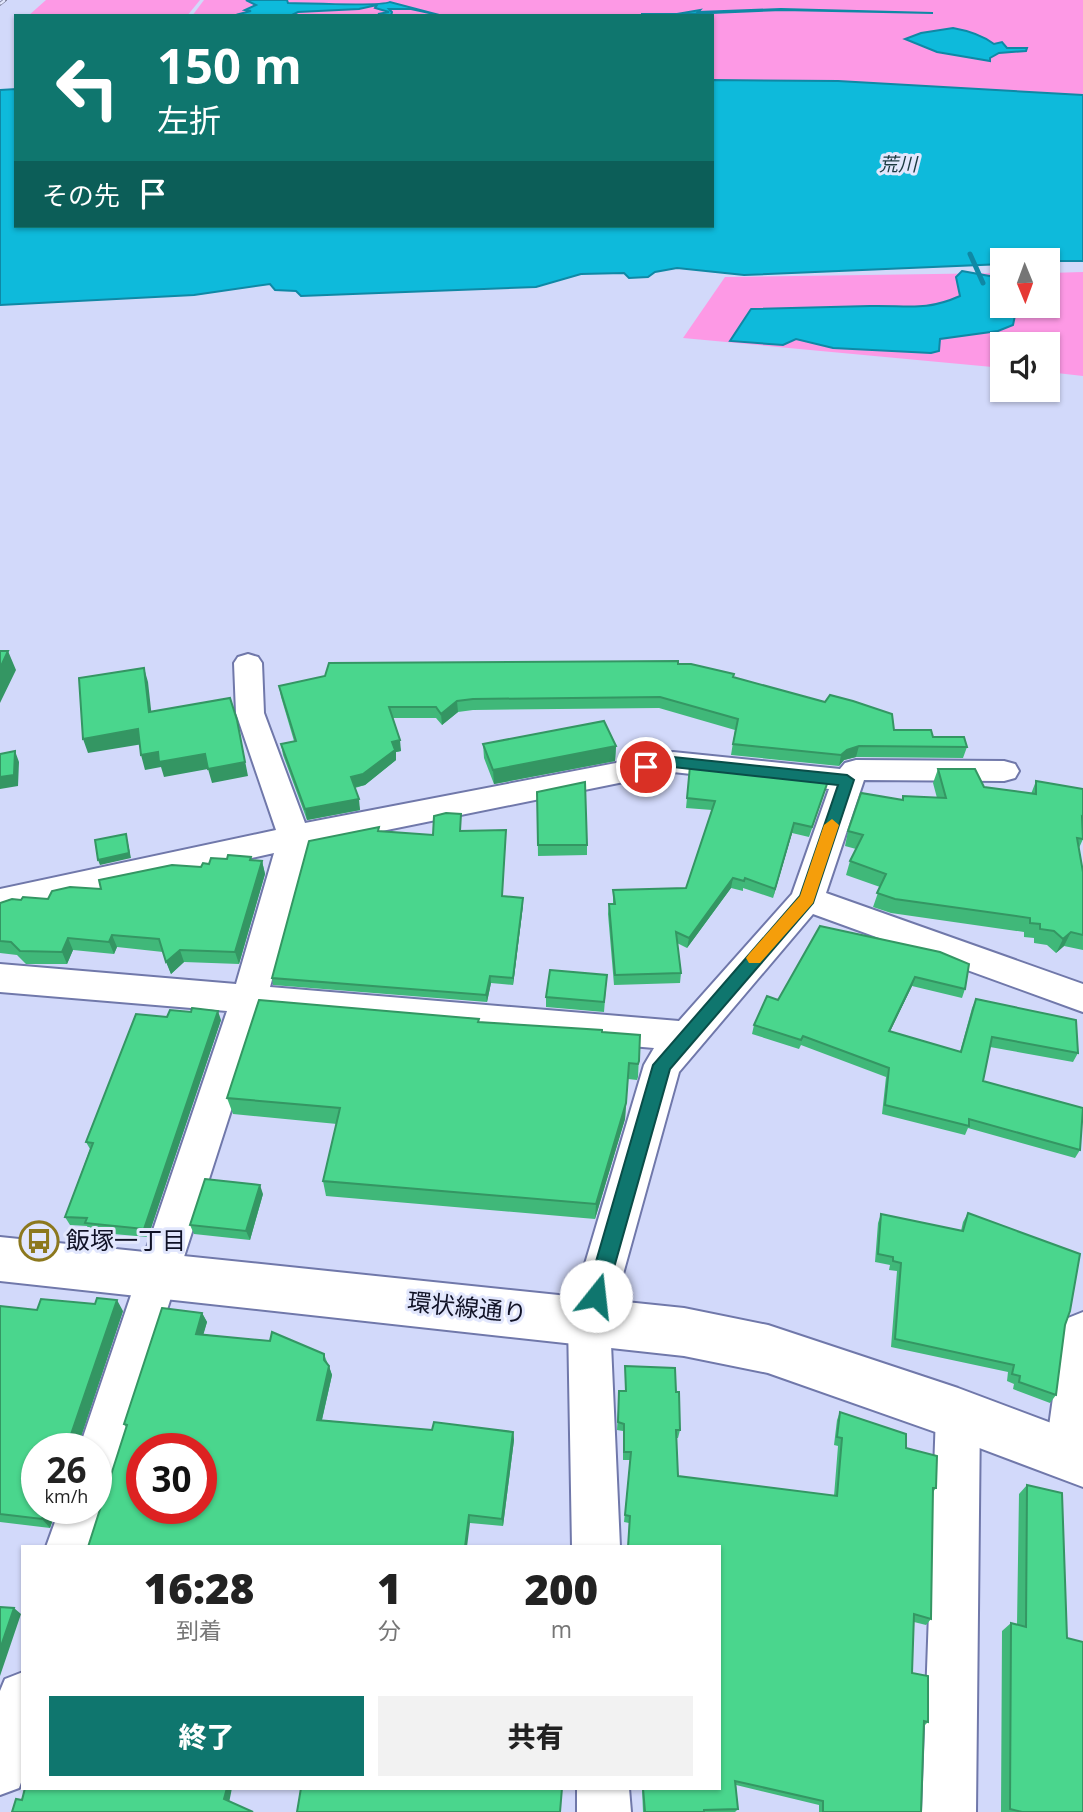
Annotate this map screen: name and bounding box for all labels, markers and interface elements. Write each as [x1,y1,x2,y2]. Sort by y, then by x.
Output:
text: 150 m [157,32,302,98]
icon: left [42,42,133,133]
text: 左折 [157,98,221,141]
water label: 荒川 [879,151,919,177]
icon: arrive [134,175,172,213]
text: その先 [42,177,120,213]
north arrow [990,248,1060,318]
map controls [990,248,1060,402]
button: sound [990,332,1060,402]
pin [616,737,676,797]
icon: arrive [627,748,665,786]
bus stop icon: 飯塚一丁目 [18,1220,60,1262]
place label: 飯塚一丁目 [66,1223,186,1256]
position arrow [559,1259,633,1333]
street label: 環状線通り [406,1284,529,1329]
speed limit sign: 30 [126,1433,217,1524]
text: 26 [46,1446,87,1493]
text: km/h [45,1484,88,1508]
text: 16:28 [144,1559,254,1616]
text: 1 [377,1559,402,1616]
text: 200 [524,1560,598,1617]
text: m [551,1613,572,1645]
text: 到着 [176,1614,222,1646]
text: 分 [378,1614,401,1646]
button: 終了 [49,1696,364,1776]
button: 共有 [378,1696,693,1776]

